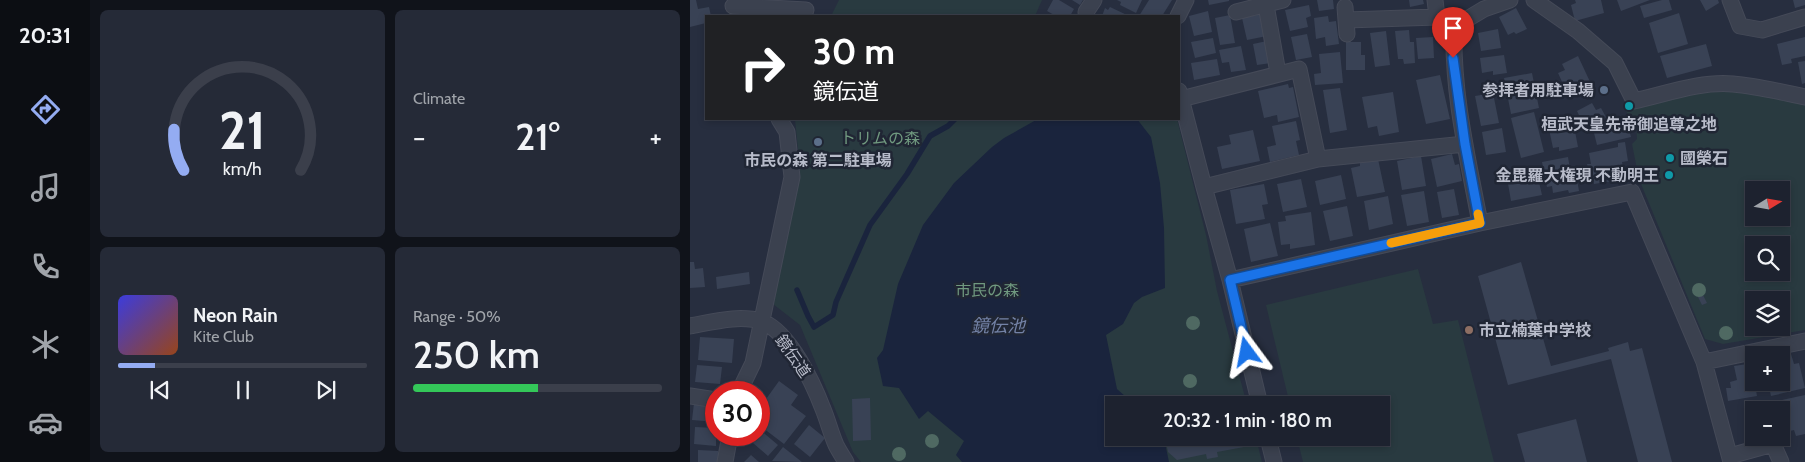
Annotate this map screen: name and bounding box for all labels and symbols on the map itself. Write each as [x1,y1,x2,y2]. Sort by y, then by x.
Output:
pin [1432,7,1474,58]
place label: 参拝者用駐車場 [1482,81,1594,100]
marker: 参拝者用駐車場 [1598,84,1610,96]
marker: 桓武天皇先帝御追尊之地 [1623,100,1635,112]
place label: 桓武天皇先帝御追尊之地 [1541,115,1717,134]
park label: トリムの森 [840,129,920,148]
marker: 市民の森 第二駐車場 [812,136,824,148]
place label: 國榮石 [1680,149,1728,168]
place label: 市民の森 第二駐車場 [744,151,892,170]
marker: 國榮石 [1664,152,1676,164]
place label: 金毘羅大権現 不動明王 [1495,166,1659,185]
marker: 金毘羅大権現 不動明王 [1663,169,1675,181]
north arrow [1745,181,1790,226]
park label: 市民の森 [955,281,1019,300]
water label: 鏡伝池 [971,315,1027,337]
place label: 市立楠葉中学校 [1479,321,1591,340]
marker: 市立楠葉中学校 [1463,324,1475,336]
position arrow [1220,325,1272,377]
street label: 鏡伝道 [771,331,815,381]
speed limit sign: 30 [705,381,770,446]

